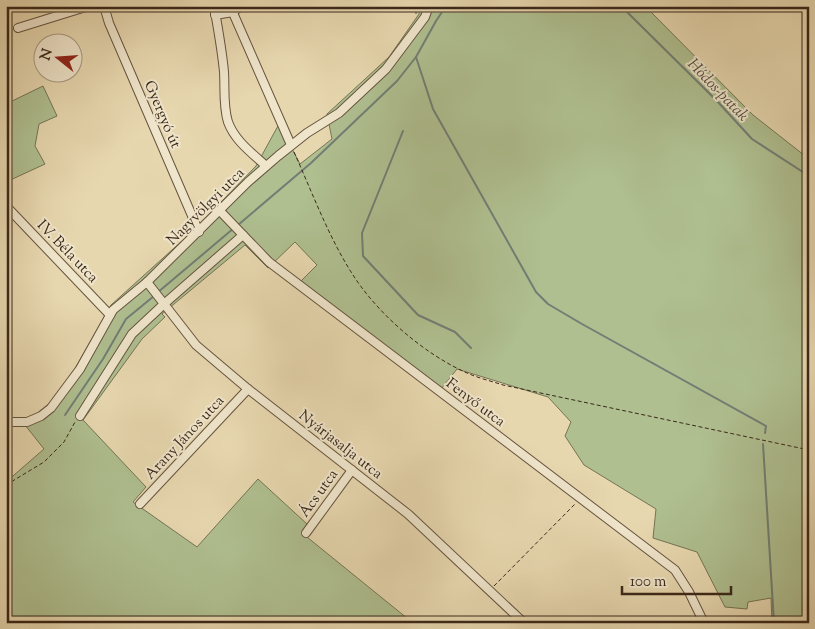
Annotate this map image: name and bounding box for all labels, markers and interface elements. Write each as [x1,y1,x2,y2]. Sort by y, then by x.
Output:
north arrow [32,32,82,82]
text: N [36,47,59,63]
water label: Hódos-patak [681,54,753,127]
street label: Gyergyó út [138,77,185,152]
street label: Nagyvölgyi utca [162,163,250,251]
street label: IV. Béla utca [31,216,102,288]
street label: Fenyő utca [441,374,509,433]
street label: Arany János utca [140,391,230,485]
street label: Nyárjasalja utca [294,406,387,485]
street label: Ács utca [294,465,344,522]
scale bar [622,564,731,596]
text: 100 m [630,572,667,593]

